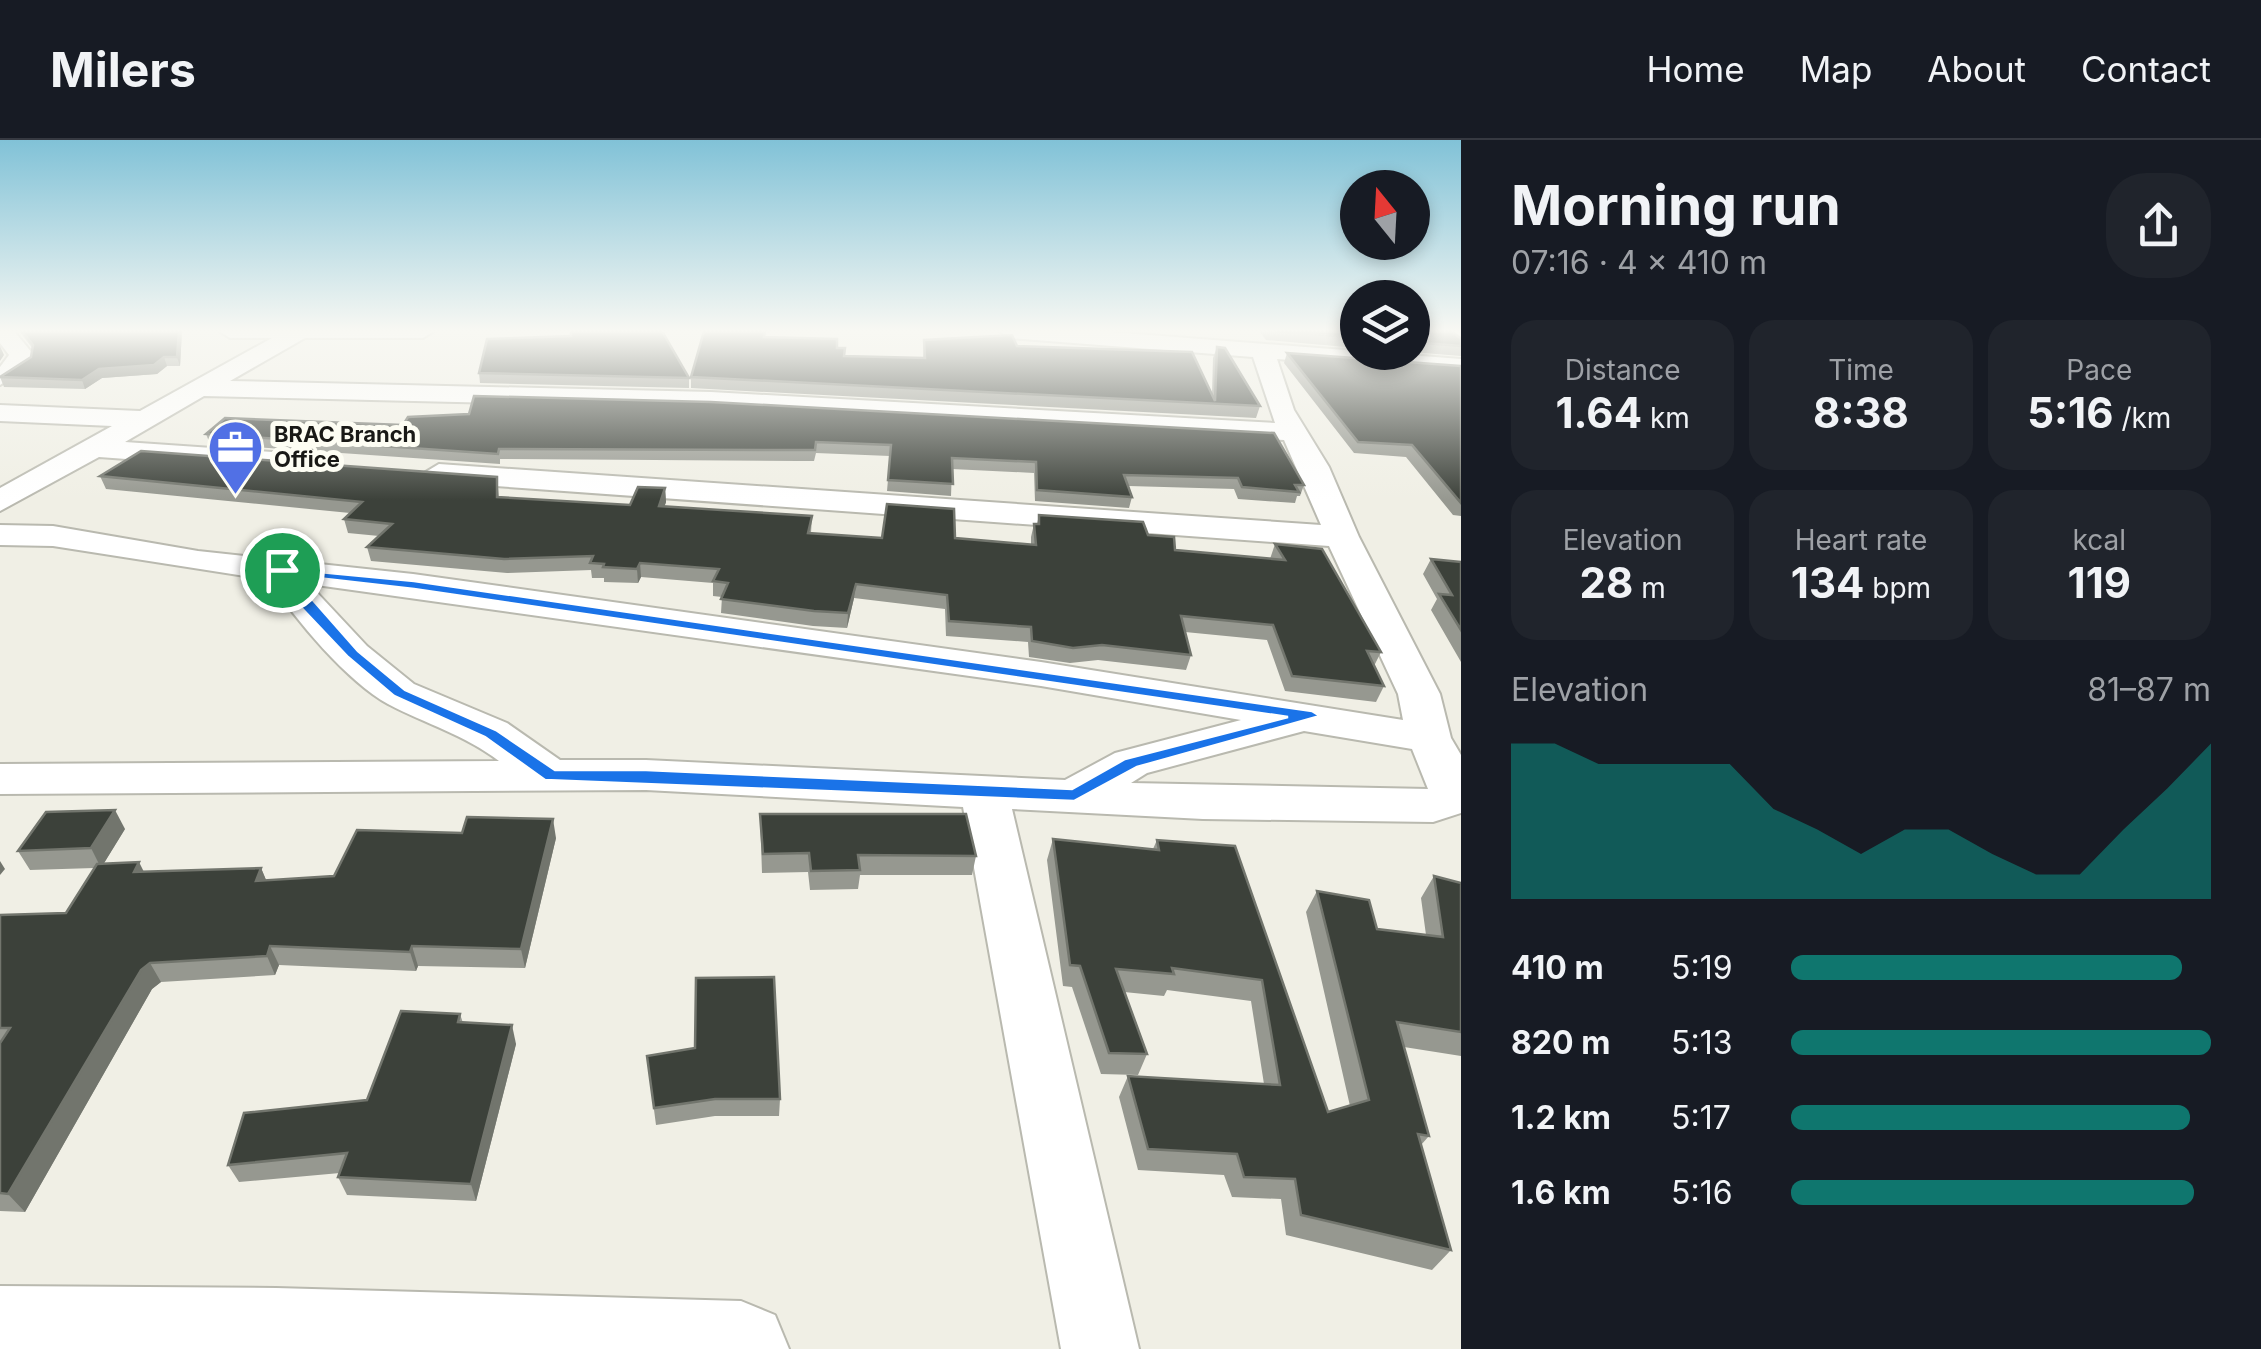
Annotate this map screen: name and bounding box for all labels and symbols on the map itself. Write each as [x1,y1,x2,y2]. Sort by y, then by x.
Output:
north arrow [1340,170,1430,260]
office icon: BRAC Branch Office [205,417,265,496]
place label: BRAC Branch Office [274,421,416,472]
pin [240,528,325,613]

